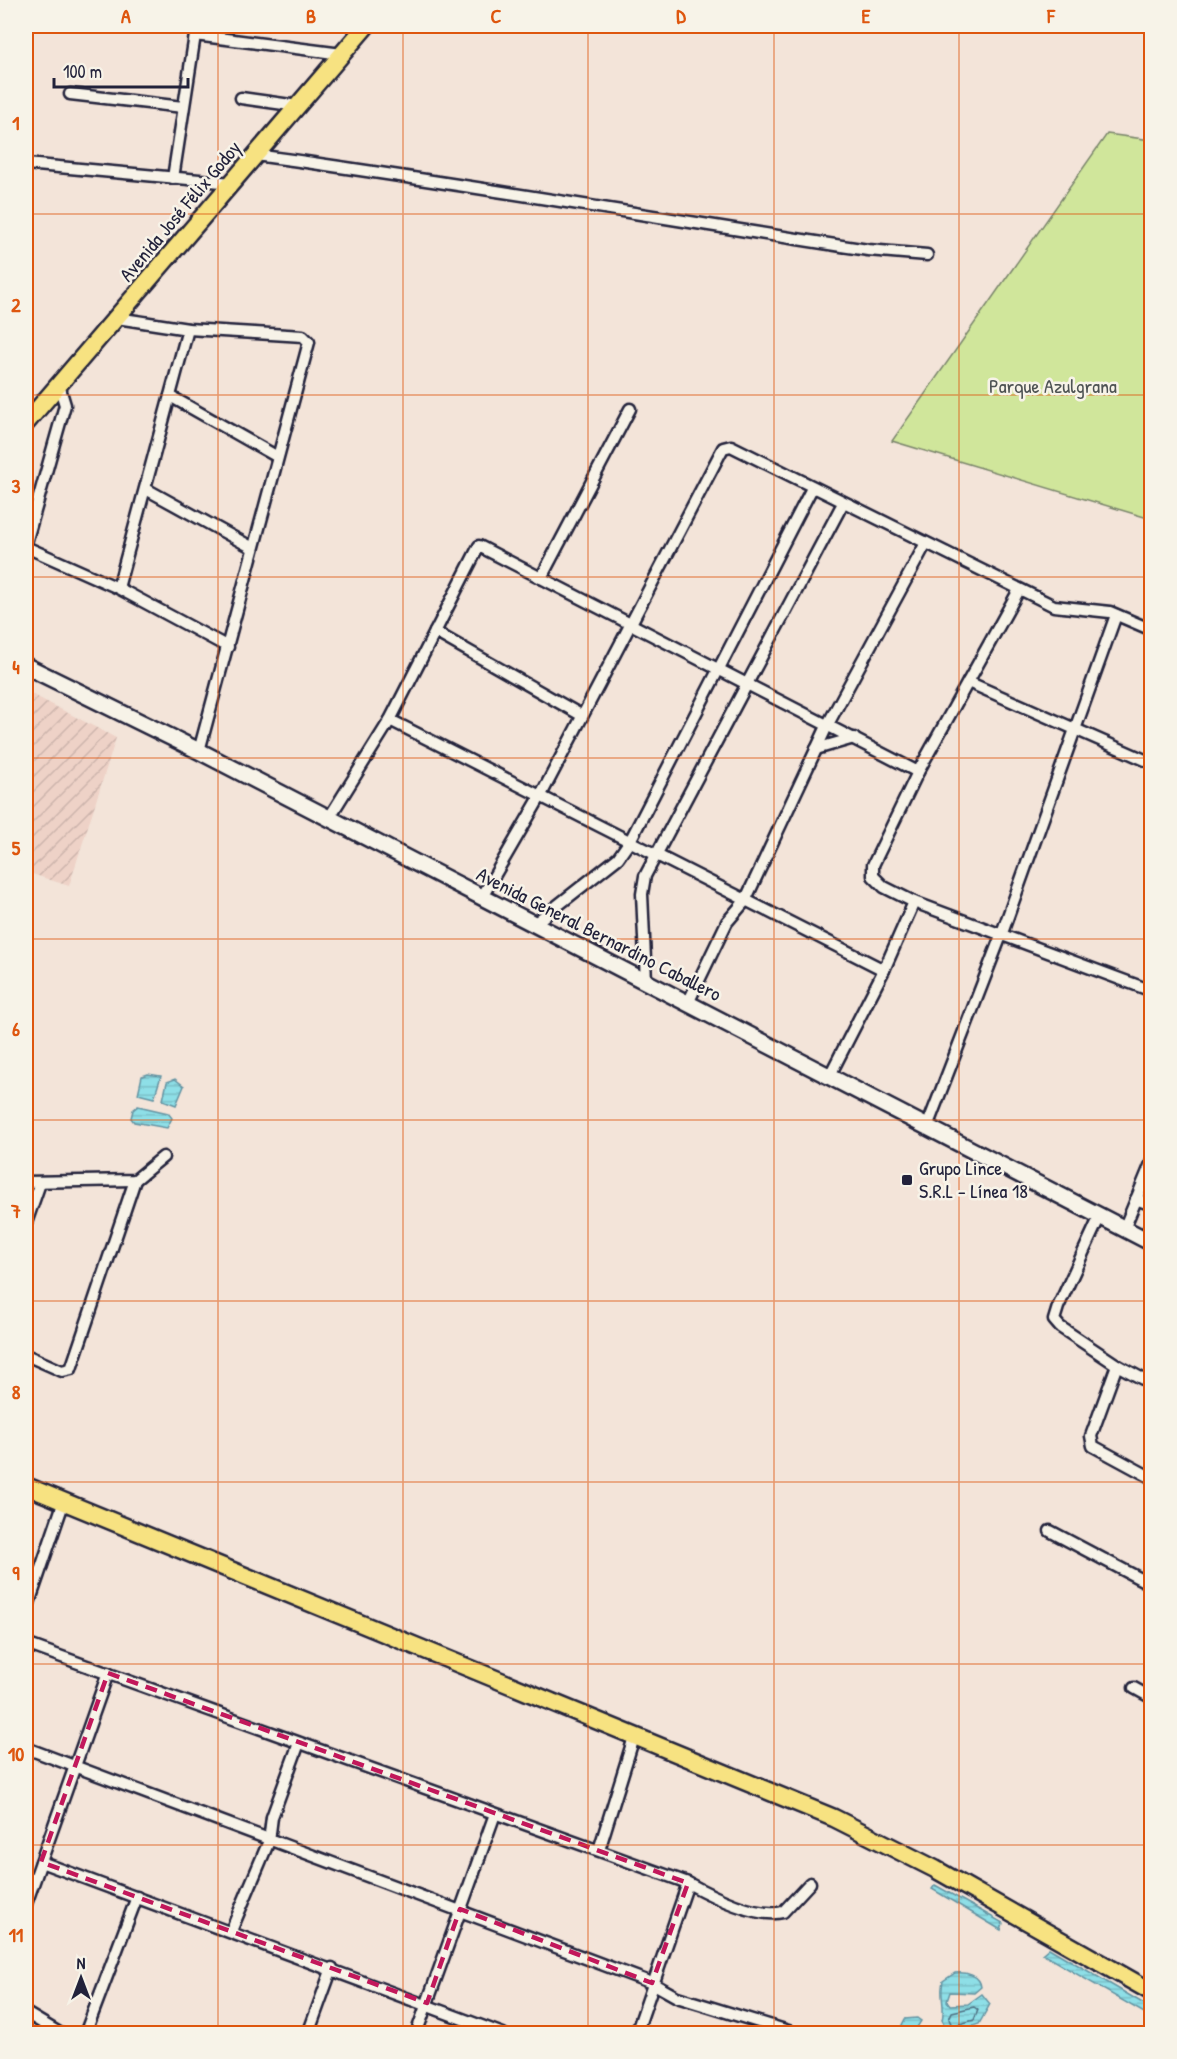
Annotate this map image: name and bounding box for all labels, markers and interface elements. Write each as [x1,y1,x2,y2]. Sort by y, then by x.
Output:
text: A [121,2,131,29]
text: B [306,2,316,29]
text: C [491,2,502,29]
text: D [676,2,686,29]
text: E [862,2,871,29]
text: F [1046,2,1056,29]
scale bar [54,51,188,89]
text: 100 m [63,59,102,84]
text: 1 [12,109,20,136]
street label: Avenida José Félix Godoy [113,135,247,287]
text: 2 [11,291,21,318]
park label: Parque Azulgrana [989,372,1117,399]
text: 3 [12,472,21,499]
text: 4 [12,653,20,680]
text: 5 [12,834,21,861]
street label: Avenida General Bernardino Caballero [472,860,726,1007]
text: 6 [12,1015,20,1042]
place label: Grupo Lince S.R.L - Línea 18 [919,1154,1028,1204]
marker: Grupo Lince S.R.L - Línea 18 [900,1173,914,1187]
text: 7 [10,1197,21,1224]
text: 8 [12,1378,21,1405]
text: 9 [12,1559,20,1586]
text: 10 [8,1740,24,1767]
text: 11 [9,1921,23,1948]
north arrow [51,1948,111,2008]
text: N [77,1952,86,1974]

